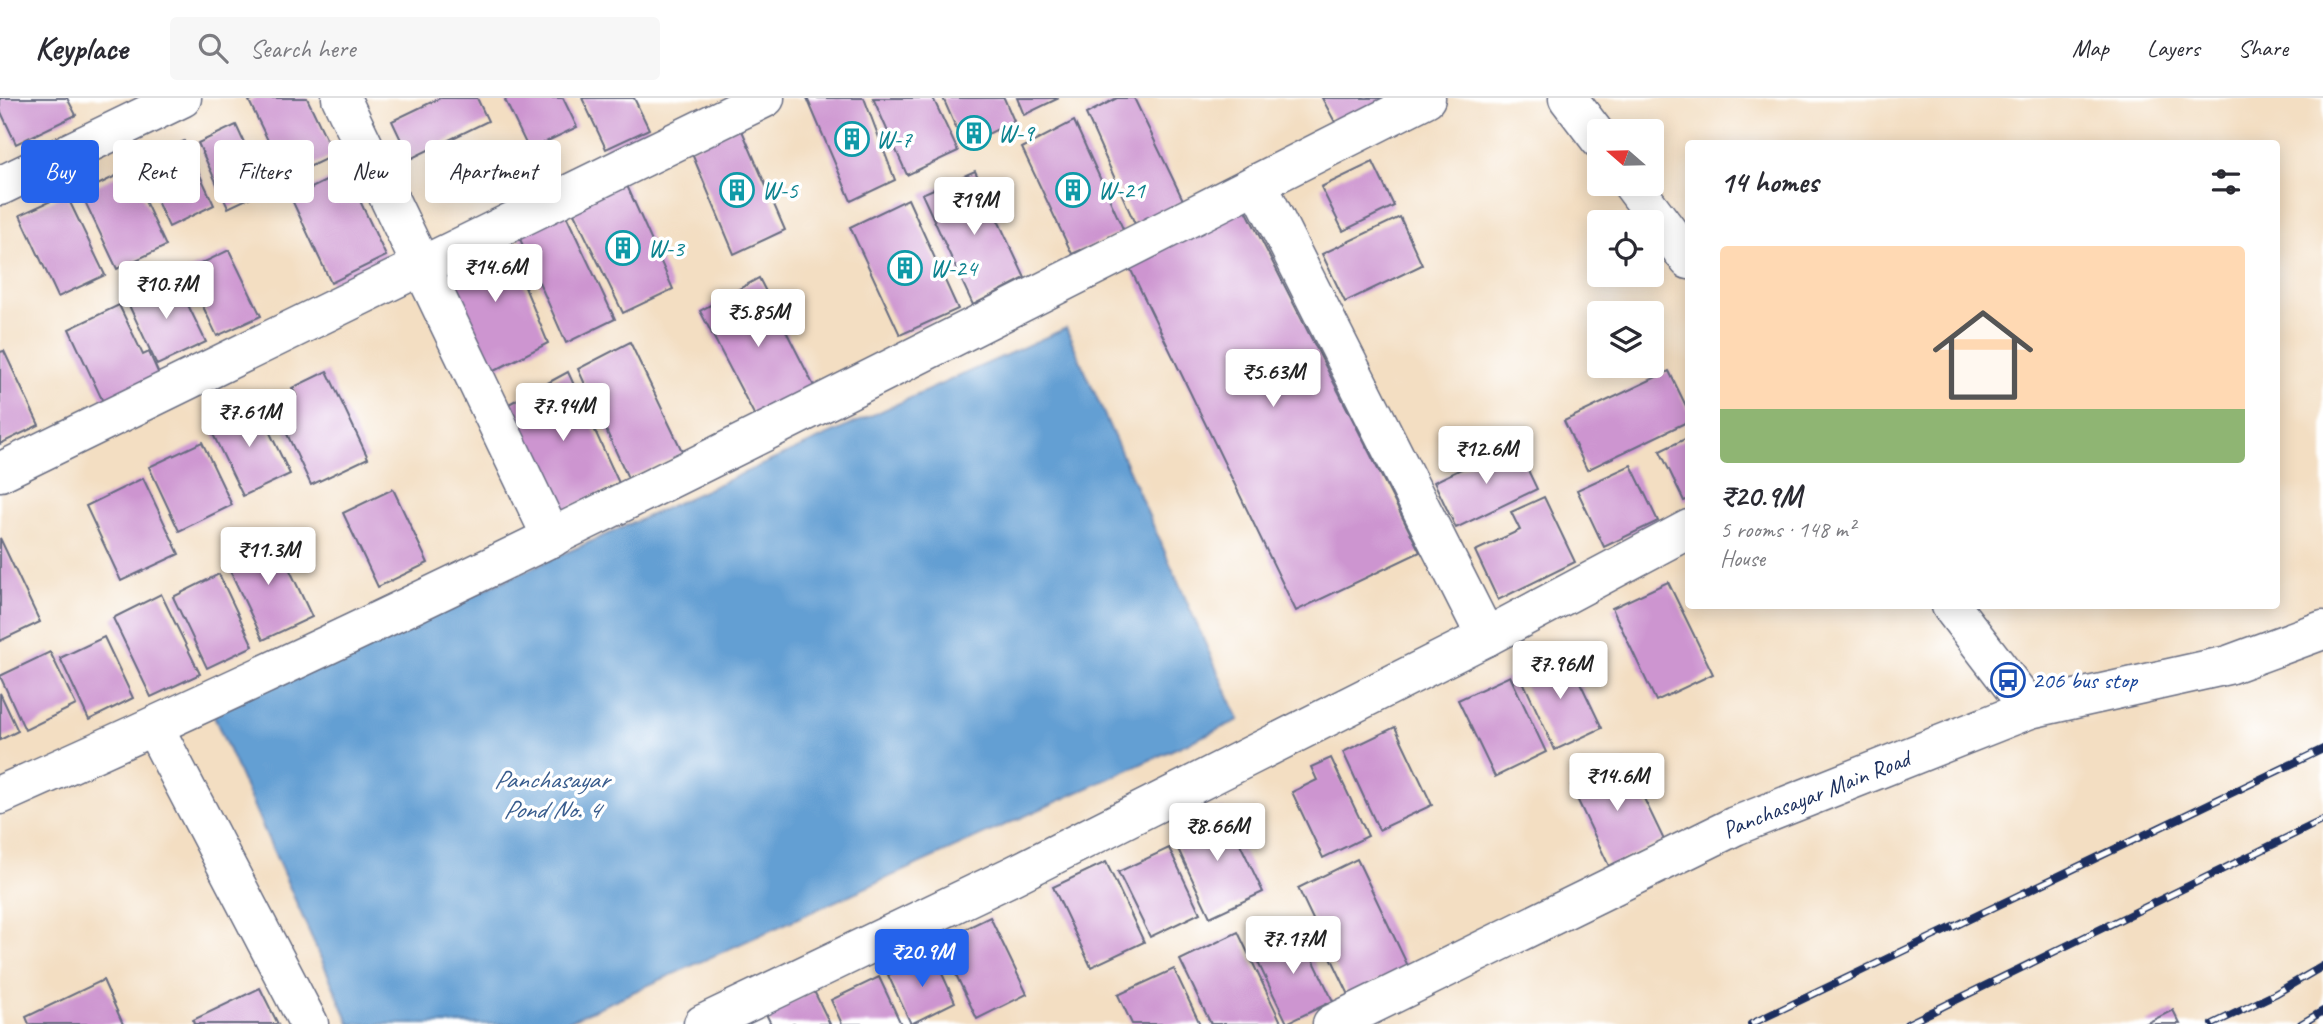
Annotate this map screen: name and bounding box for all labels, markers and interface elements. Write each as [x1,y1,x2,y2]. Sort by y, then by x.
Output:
search box [170,17,660,80]
text: Keyplace [35,27,128,69]
icon: search [194,29,232,67]
text: Search here [250,32,356,65]
text: Map [2072,33,2109,63]
text: Layers [2147,33,2200,63]
text: Share [2238,33,2288,63]
building icon: W-9 [955,114,993,152]
place label: W-9 [998,118,1036,148]
north arrow [1587,119,1664,196]
map controls [1587,119,1664,378]
building icon: W-7 [833,120,871,158]
place label: W-7 [876,124,913,154]
chip: Buy [21,140,99,203]
chip: Rent [113,140,200,203]
chip: Filters [214,140,314,203]
chip: New [328,140,411,203]
chip: Apartment [425,140,561,203]
text: 14 homes [1720,163,1818,201]
icon: filters [2207,163,2245,201]
building icon: W-5 [718,171,756,209]
building icon: W-21 [1054,171,1092,209]
place label: W-5 [762,175,799,205]
place label: W-21 [1098,175,1146,205]
pin: ₹19M [933,178,1015,237]
text: ₹19M [950,185,998,214]
button: locate [1587,210,1664,287]
building icon: W-3 [604,229,642,267]
place label: W-3 [648,233,686,263]
pin: ₹14.6M [438,244,552,304]
building icon: W-24 [886,249,924,287]
text: ₹14.6M [463,252,527,281]
place label: W-24 [930,253,979,283]
pin: ₹10.7M [109,262,223,321]
text: ₹10.7M [135,269,197,298]
pin: ₹5.85M [701,289,815,349]
icon: home [1920,292,2046,418]
text: ₹5.85M [727,297,789,326]
button: layers [1587,301,1664,378]
pin: ₹5.63M [1216,350,1330,409]
text: ₹5.63M [1242,357,1304,386]
pin: ₹7.94M [506,384,620,443]
pin: ₹7.61M [192,390,306,449]
text: ₹7.94M [532,391,594,420]
text: ₹7.61M [217,397,281,426]
pin: ₹12.6M [1429,426,1543,486]
text: ₹12.6M [1454,434,1518,463]
text: ₹20.9M [1720,477,1801,515]
text: 5 rooms · 148 m² [1720,515,1855,544]
pin: ₹11.3M [211,528,325,587]
text: ₹11.3M [237,535,299,564]
text: House [1720,544,1765,573]
pin: ₹7.96M [1503,642,1617,701]
text: ₹7.96M [1529,649,1591,678]
bus stop icon: 206 bus stop [1989,661,2027,699]
place label: 206 bus stop [2032,665,2139,695]
street label: Panchasayar Main Road [1717,742,1917,845]
pin: ₹14.6M [1560,754,1674,813]
text: ₹14.6M [1585,761,1649,790]
water label: Panchasayar Pond No. 4 [494,763,613,826]
pin: ₹8.66M [1160,804,1274,863]
text: ₹8.66M [1185,811,1249,840]
pin: ₹7.17M [1236,916,1350,976]
text: ₹7.17M [1262,924,1324,953]
pin: ₹20.9M [865,930,979,989]
text: ₹20.9M [891,937,953,966]

